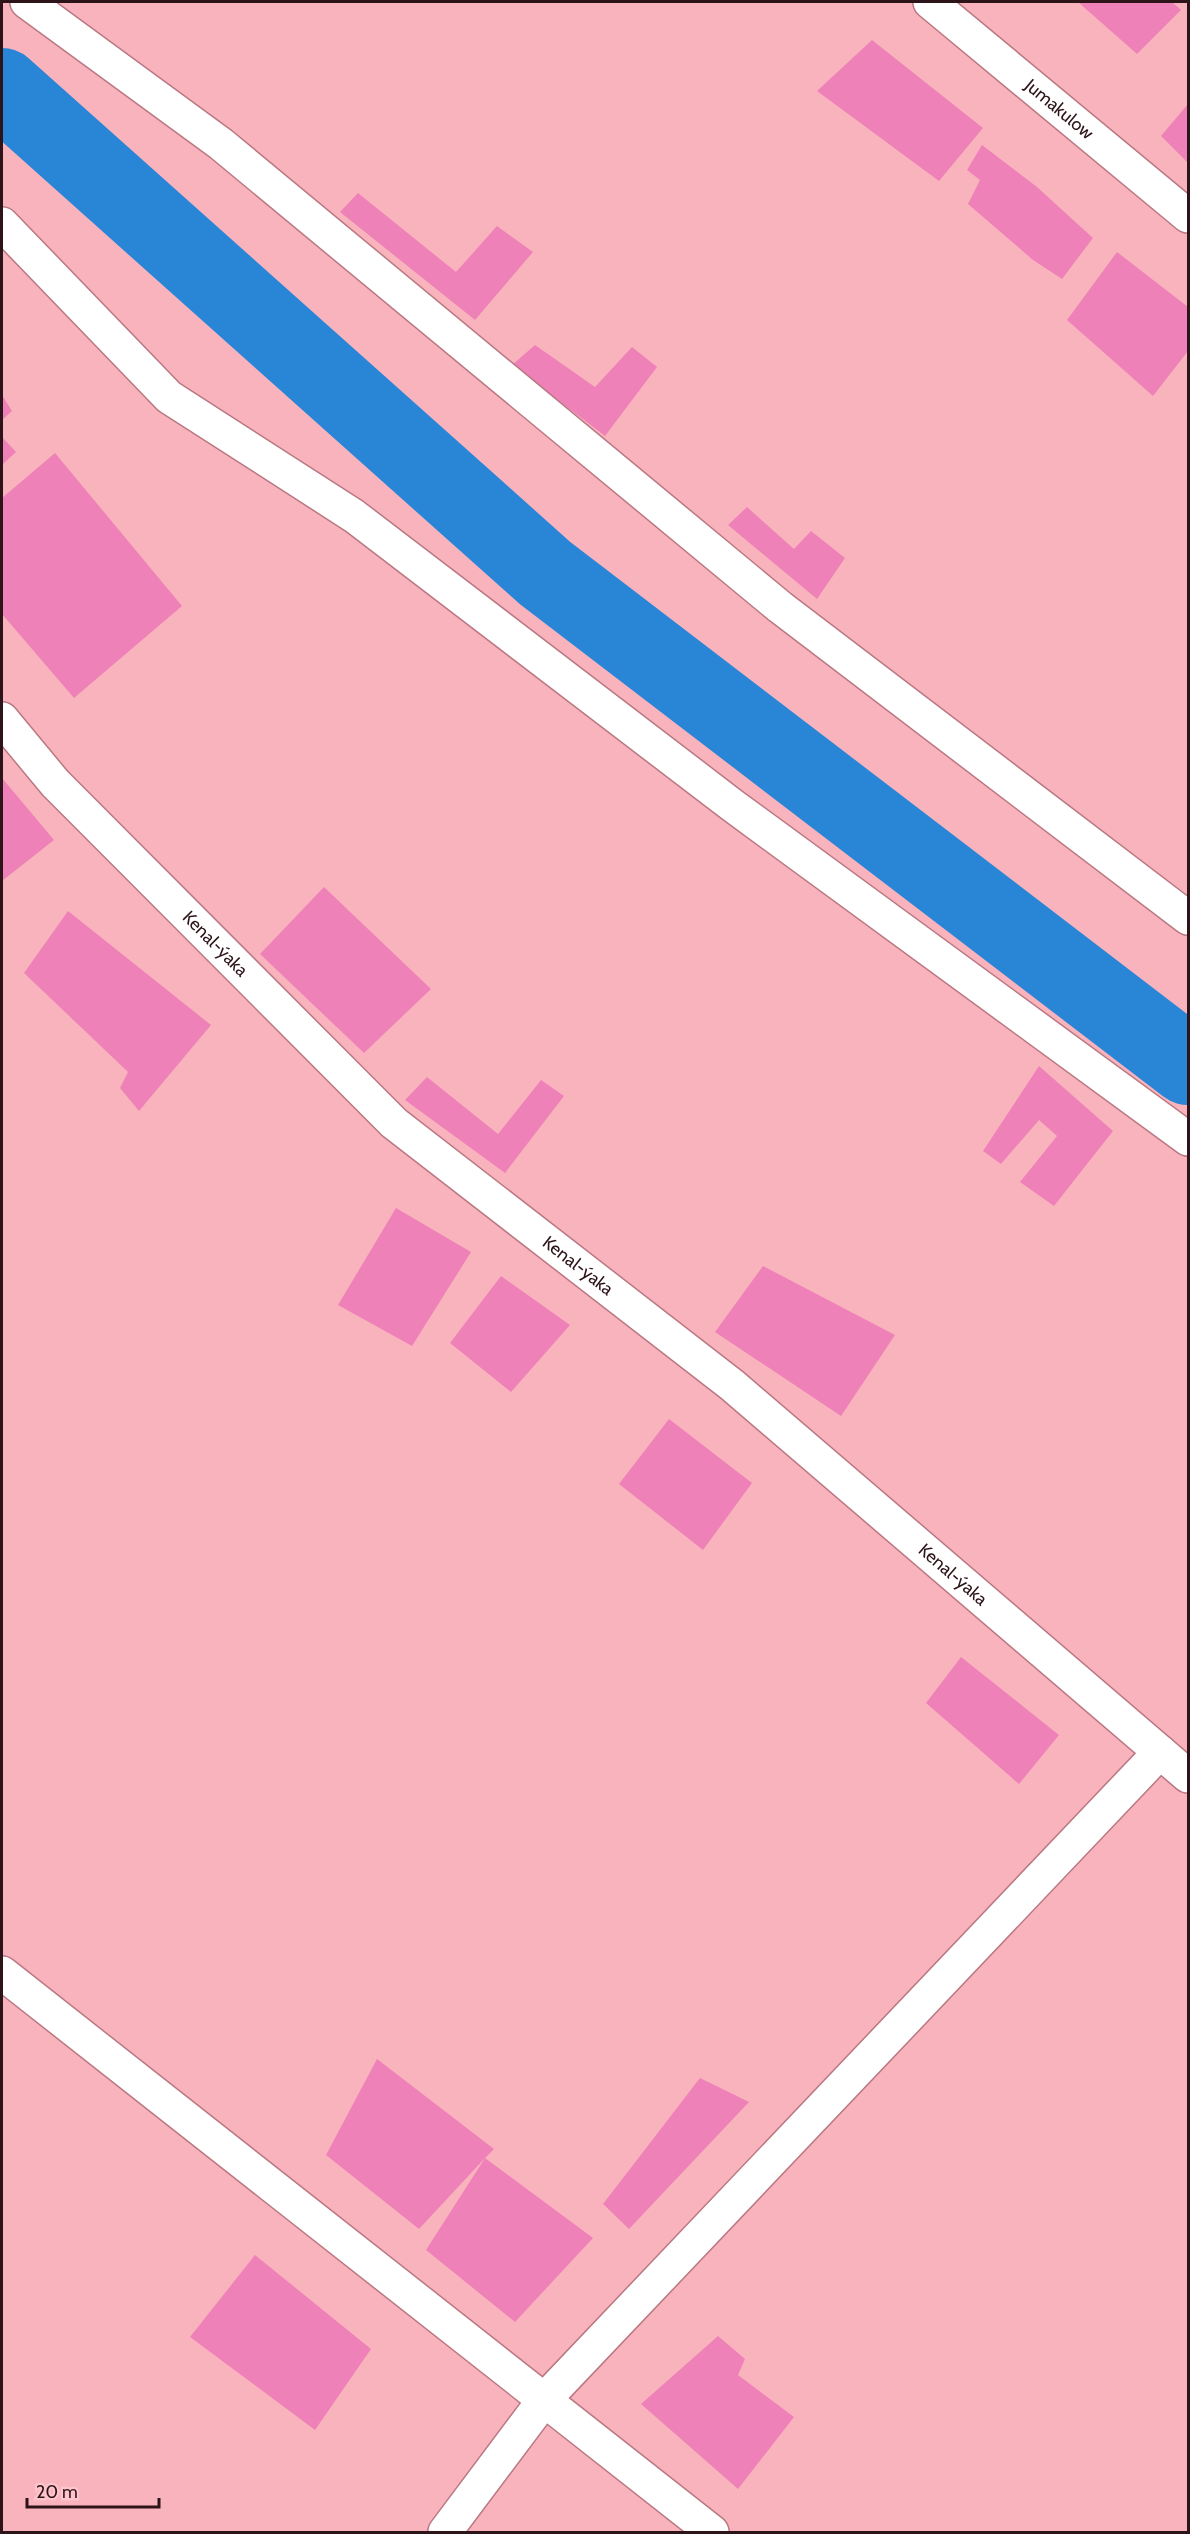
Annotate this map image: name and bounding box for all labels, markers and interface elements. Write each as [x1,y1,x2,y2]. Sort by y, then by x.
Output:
street label: Jumakulow [1020,74,1098,144]
street label: Kenal-ýaka [178,906,253,981]
street label: Kenal-ýaka [538,1231,618,1300]
street label: Kenal-ýaka [914,1539,992,1610]
scale bar [27,2471,159,2509]
text: 20 m [36,2481,78,2503]

